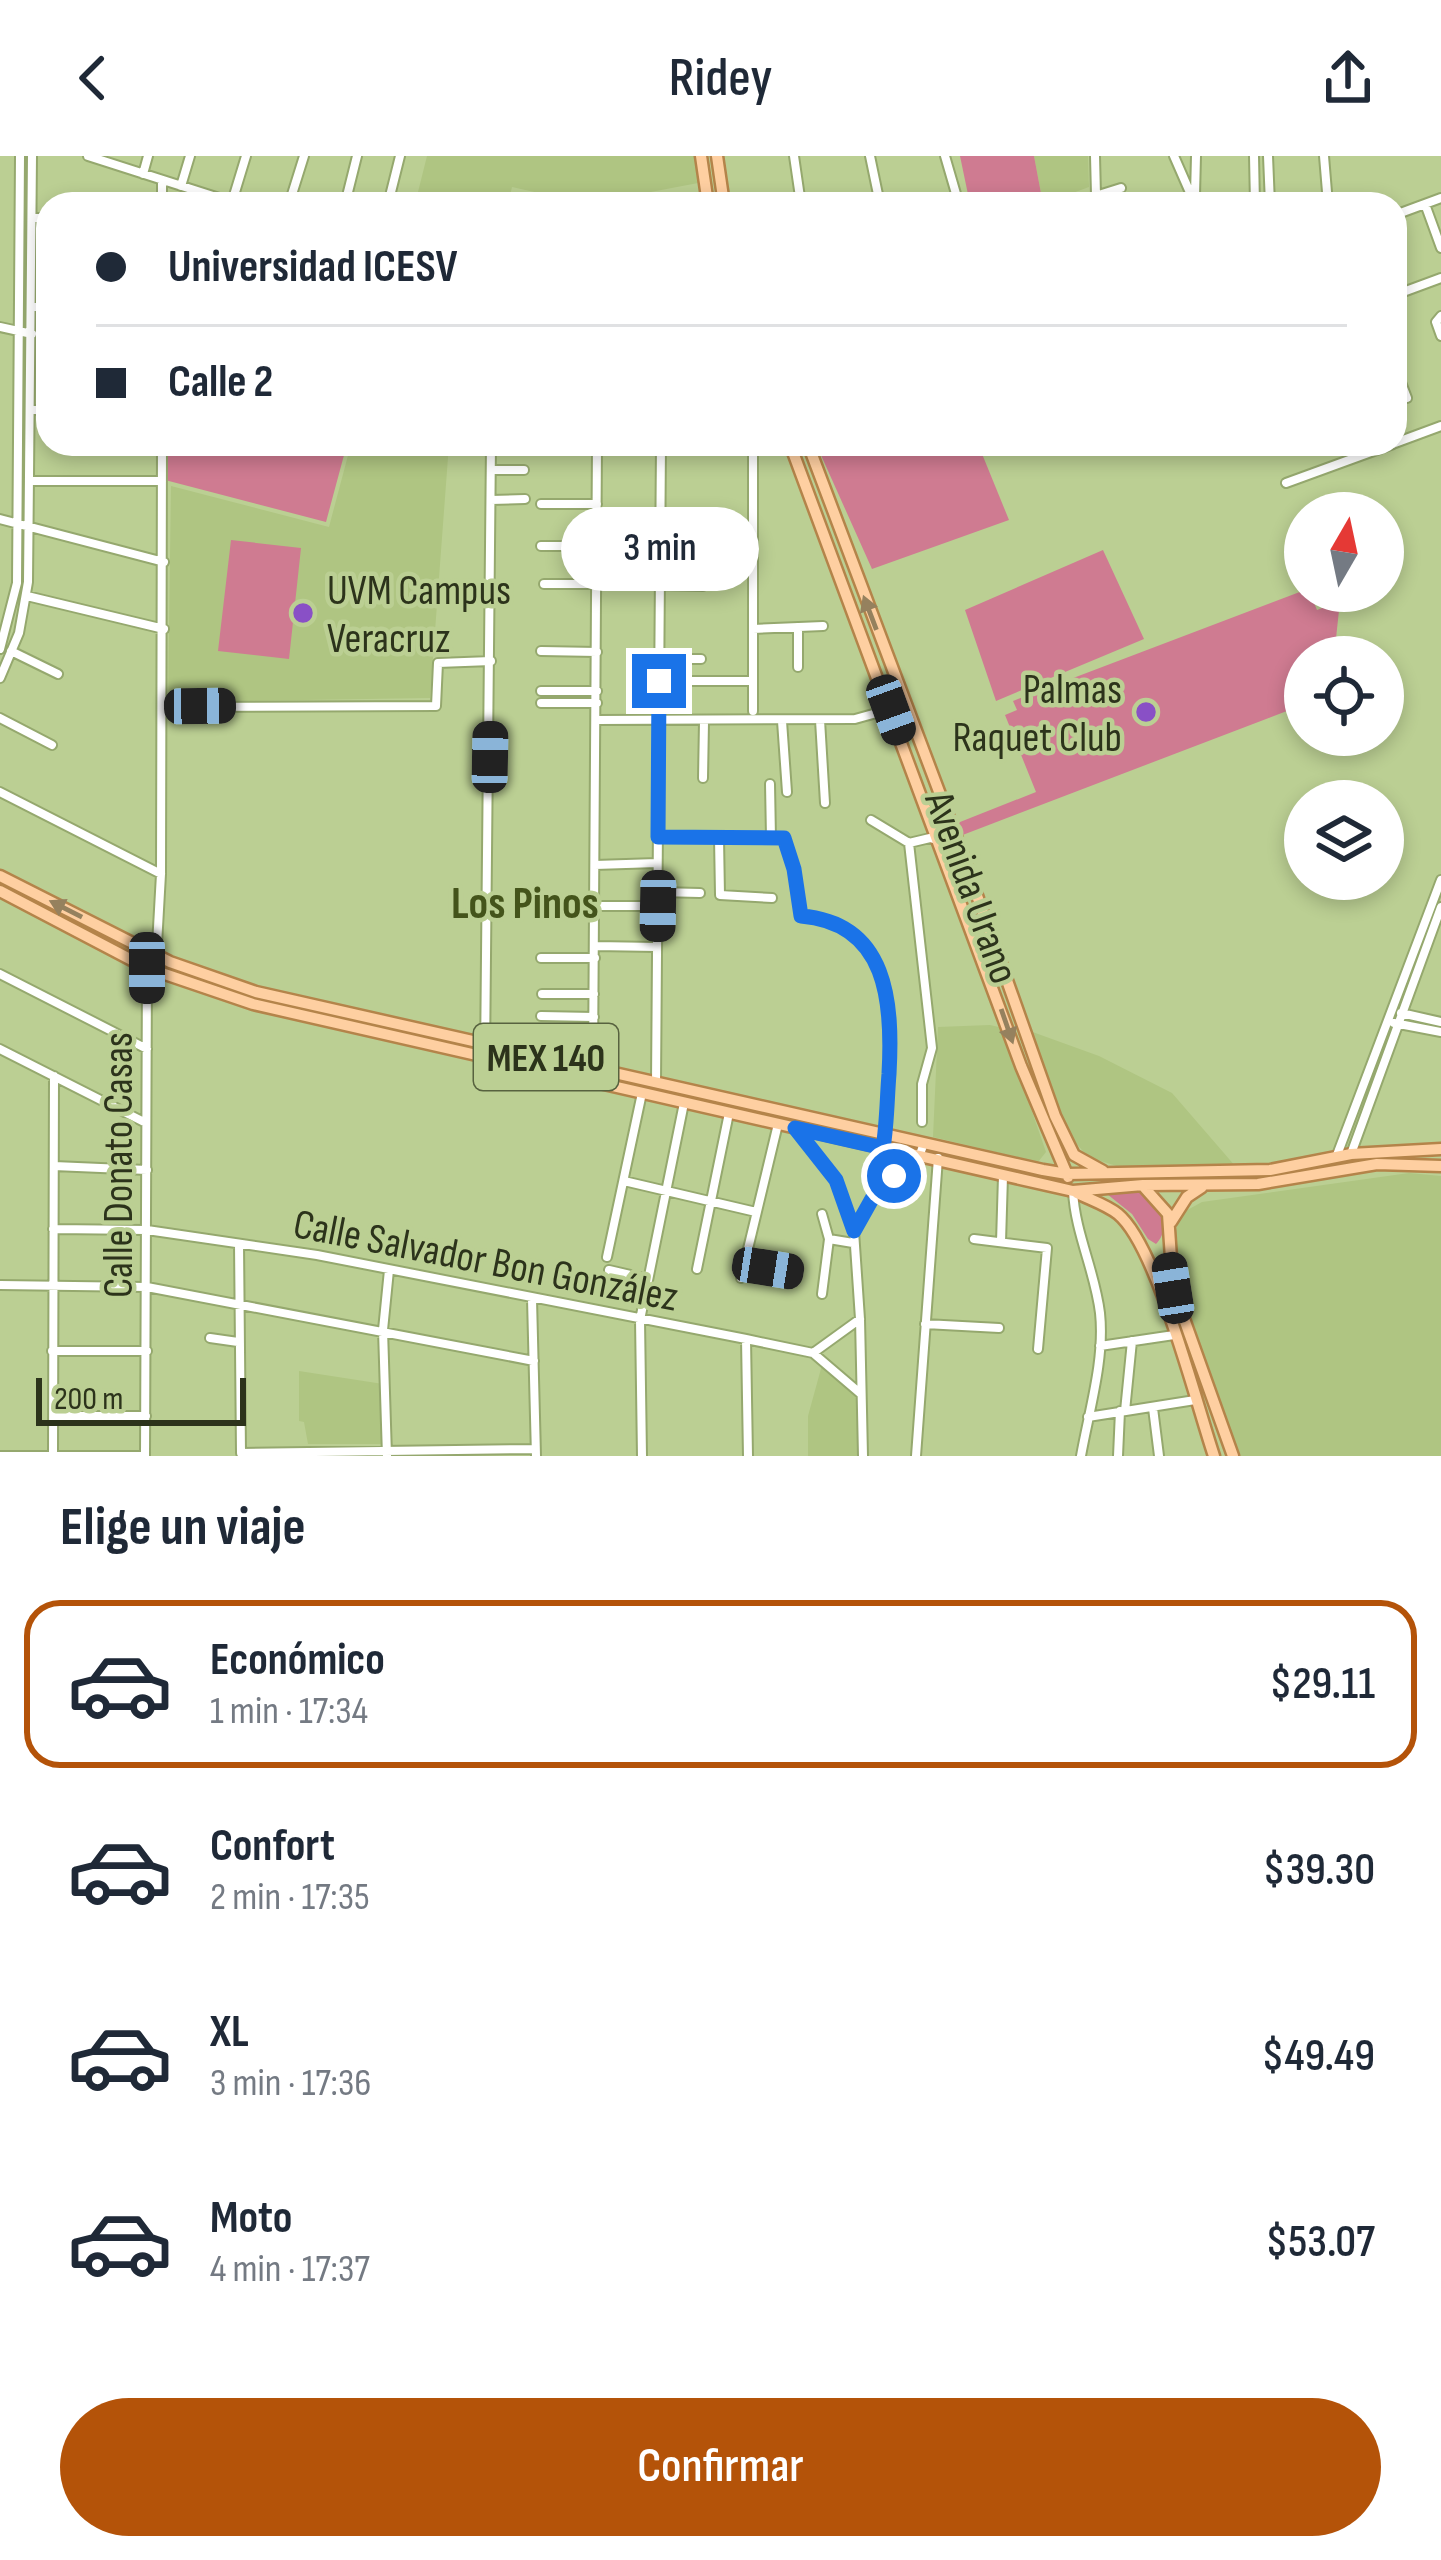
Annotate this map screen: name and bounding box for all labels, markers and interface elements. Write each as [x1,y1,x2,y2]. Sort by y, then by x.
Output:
icon: back [60,45,126,111]
icon: share [1315,45,1381,111]
text: Ridey [669,46,772,111]
text: Universidad ICESV [168,240,458,295]
text: Calle 2 [168,355,273,410]
north arrow [1284,492,1404,612]
map controls [1284,492,1404,900]
callout: 3 min [560,507,758,591]
text: 3 min [623,525,697,572]
place label: UVM Campus Veracruz [327,566,511,665]
one-way arrow [860,595,879,631]
marker: UVM Campus Veracruz [290,600,316,626]
button: locate [1284,636,1404,756]
route end [632,654,686,708]
place label: Palmas Raquet Club [953,665,1122,764]
car [862,670,920,750]
car [164,687,236,725]
marker: Palmas Raquet Club [1133,699,1159,725]
car [471,721,509,793]
button: layers [1284,780,1404,900]
street label: Avenida Urano [912,784,1029,991]
car [639,870,677,942]
district label: Los Pinos [451,877,599,932]
one-way arrow [49,900,83,920]
car [129,932,165,1004]
one-way arrow [999,1008,1017,1044]
road number: MEX 140 [474,1024,618,1090]
street label: Calle Donato Casas [94,1032,145,1298]
route start [867,1149,921,1203]
street label: Calle Salvador Bon González [289,1199,682,1324]
car [730,1245,806,1291]
car [1150,1250,1196,1326]
scale bar [36,1372,246,1425]
text: 200 m [54,1379,123,1419]
text: Elige un viaje [60,1495,305,1560]
icon: car [66,1630,174,1738]
text: Económico [210,1633,385,1688]
text: $29.11 [1270,1657,1375,1712]
text: 1 min · 17:34 [210,1688,368,1735]
icon: car [66,1816,174,1924]
text: Confort [210,1819,335,1874]
text: $39.30 [1263,1843,1375,1898]
text: 2 min · 17:35 [210,1874,370,1921]
icon: car [66,2002,174,2110]
text: XL [210,2005,249,2060]
text: $49.49 [1262,2029,1375,2084]
text: 3 min · 17:36 [210,2060,371,2107]
icon: car [66,2188,174,2296]
text: Moto [210,2191,292,2246]
text: $53.07 [1266,2215,1375,2270]
text: 4 min · 17:37 [210,2246,370,2293]
button: Confirmar [60,2398,1381,2536]

